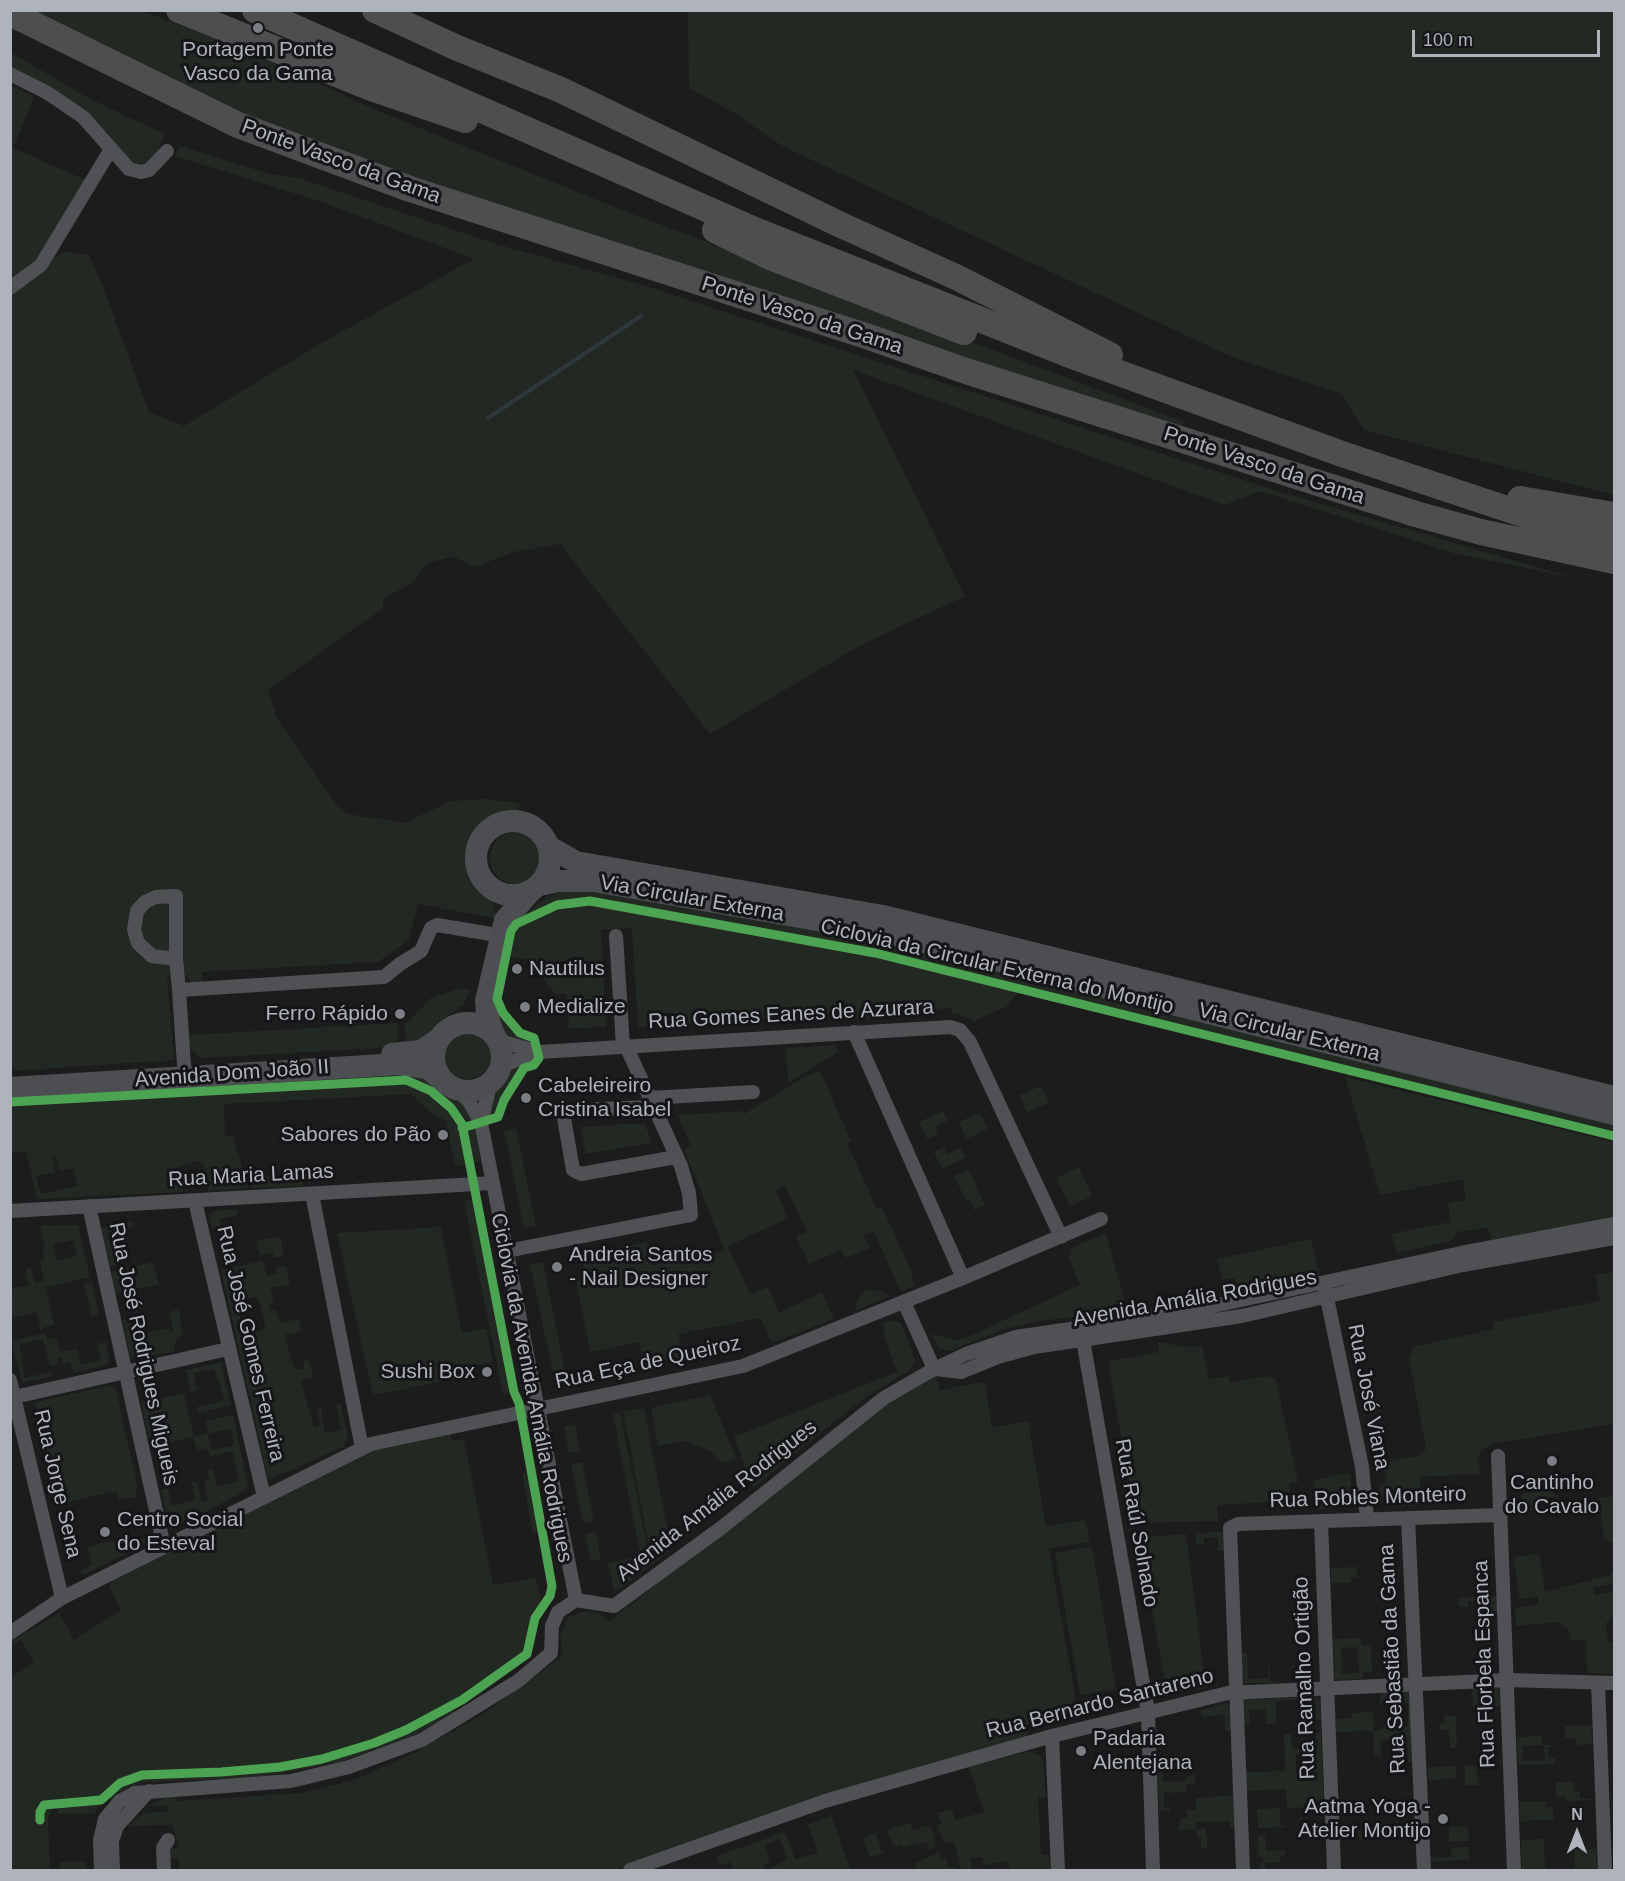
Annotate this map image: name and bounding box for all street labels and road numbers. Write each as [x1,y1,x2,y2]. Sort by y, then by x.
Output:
street label: Ponte Vasco da Gama [238,114,444,210]
street label: Ponte Vasco da Gama [698,272,906,360]
street label: Ponte Vasco da Gama [1160,422,1368,510]
street label: Via Circular Externa [598,870,786,928]
street label: Ciclovia da Circular Externa do Montijo [818,914,1176,1020]
street label: Rua Gomes Eanes de Azurara [648,995,934,1035]
street label: Via Circular Externa [1196,998,1382,1068]
street label: Avenida Dom João II [134,1055,330,1093]
street label: Rua Maria Lamas [168,1159,334,1193]
street label: Ciclovia da Avenida Amália Rodrigues [485,1211,577,1565]
street label: Rua José Rodrigues Migueis [103,1220,183,1488]
street label: Rua José Gomes Ferreira [211,1223,289,1465]
street label: Avenida Amália Rodrigues [1071,1265,1319,1333]
street label: Rua José Viana [1342,1322,1394,1472]
street label: Rua Eça de Queiroz [553,1331,743,1395]
street label: Rua Jorge Sena [28,1407,86,1561]
street label: Avenida Amália Rodrigues [612,1415,822,1587]
street label: Rua Raúl Solnado [1109,1437,1163,1609]
street label: Rua Robles Monteiro [1269,1482,1467,1514]
street label: Rua Sebastião da Gama [1374,1544,1412,1774]
street label: Rua Florbela Espanca [1469,1560,1501,1768]
street label: Rua Ramalho Ortigão [1289,1576,1321,1780]
street label: Rua Bernardo Santareno [984,1664,1216,1744]

